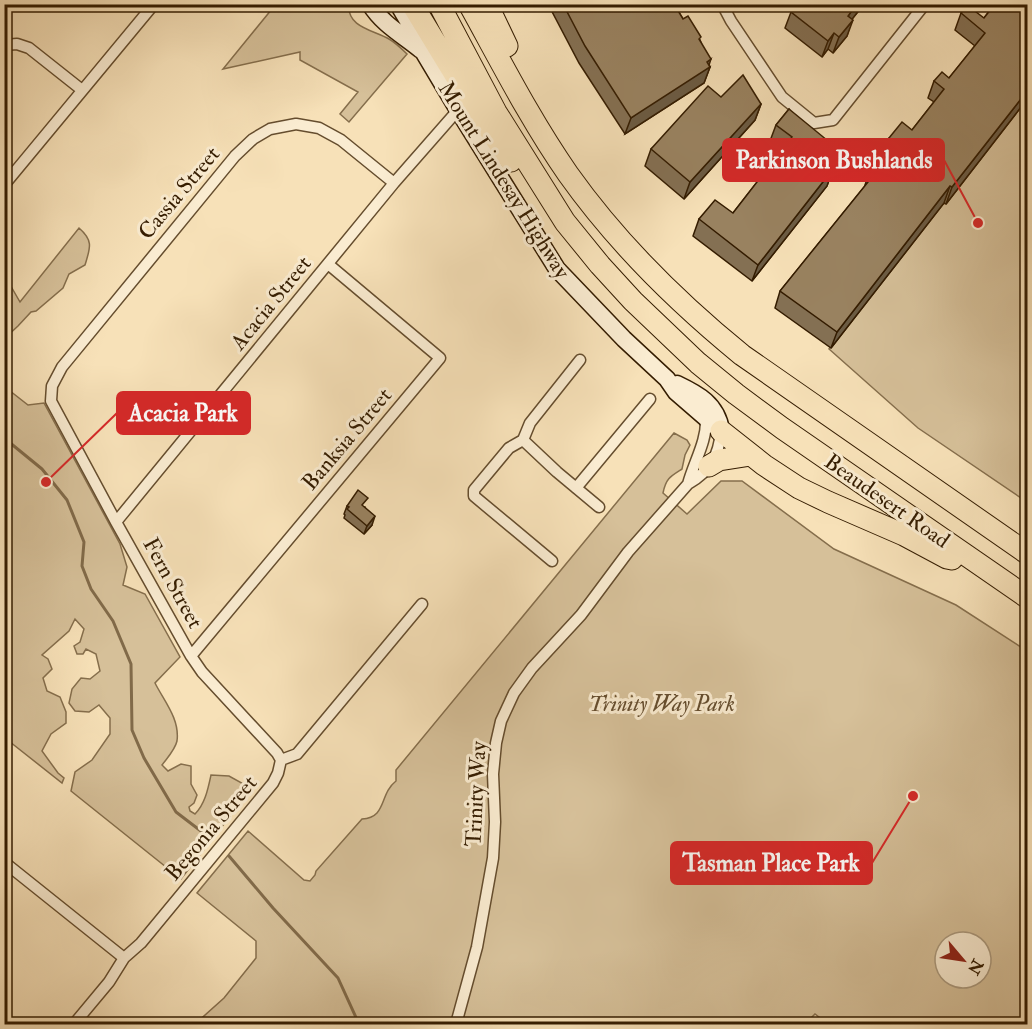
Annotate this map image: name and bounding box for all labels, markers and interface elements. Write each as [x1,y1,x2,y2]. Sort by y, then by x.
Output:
street label: Mount Lindesay Highway [432,76,576,284]
callout: Parkinson Bushlands [723,139,944,181]
street label: Cassia Street [132,141,226,245]
text: Parkinson Bushlands [736,145,932,176]
street label: Acacia Street [224,250,318,357]
street label: Banksia Street [296,382,398,496]
callout: Acacia Park [117,392,250,434]
text: Acacia Park [127,398,238,429]
street label: Beaudesert Road [819,447,955,555]
street label: Fern Street [137,533,209,633]
park label: Trinity Way Park [589,690,735,718]
street label: Trinity Way [459,740,493,847]
street label: Begonia Street [159,770,263,886]
callout: Tasman Place Park [671,842,872,884]
text: Tasman Place Park [681,848,860,879]
north arrow [933,930,993,990]
text: N [963,955,988,978]

